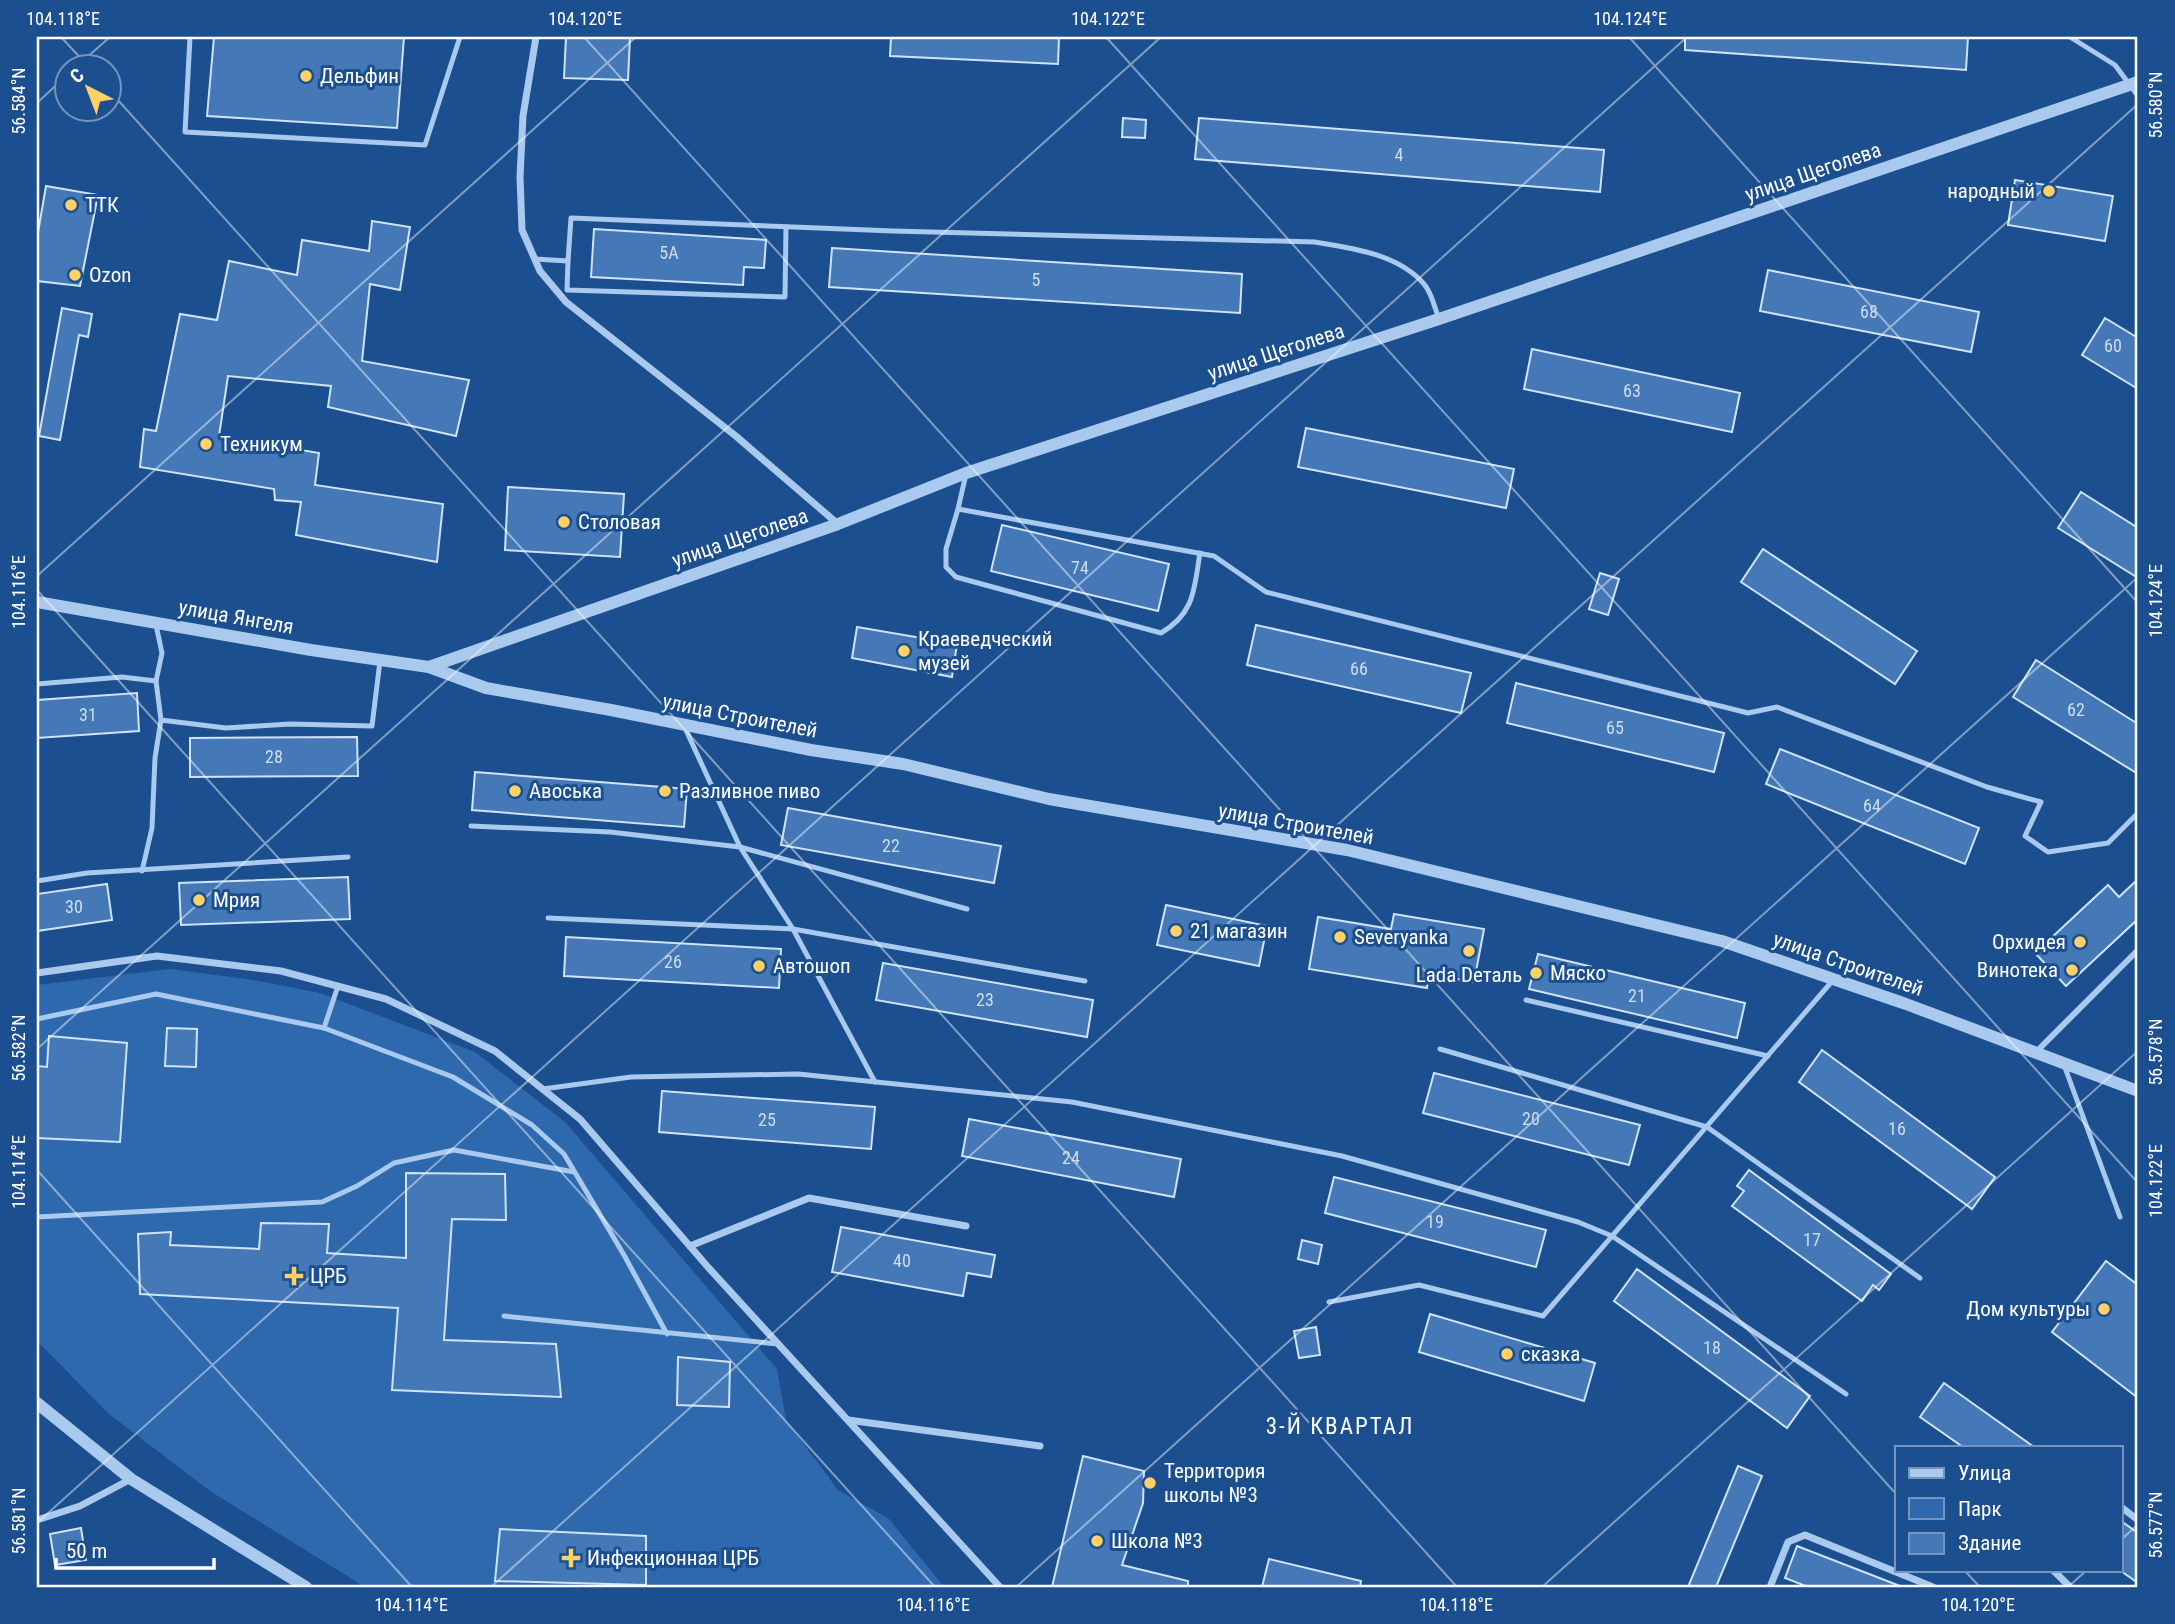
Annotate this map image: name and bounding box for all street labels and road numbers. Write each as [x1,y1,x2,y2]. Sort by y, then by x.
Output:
street label: улица Щеголева [1742,137,1884,207]
street label: улица Щеголева [1205,319,1347,385]
street label: улица Щеголева [669,503,811,573]
street label: улица Янгеля [177,595,295,639]
street label: улица Строителей [661,689,819,743]
street label: улица Строителей [1216,799,1376,849]
street label: улица Строителей [1770,927,1926,1001]

